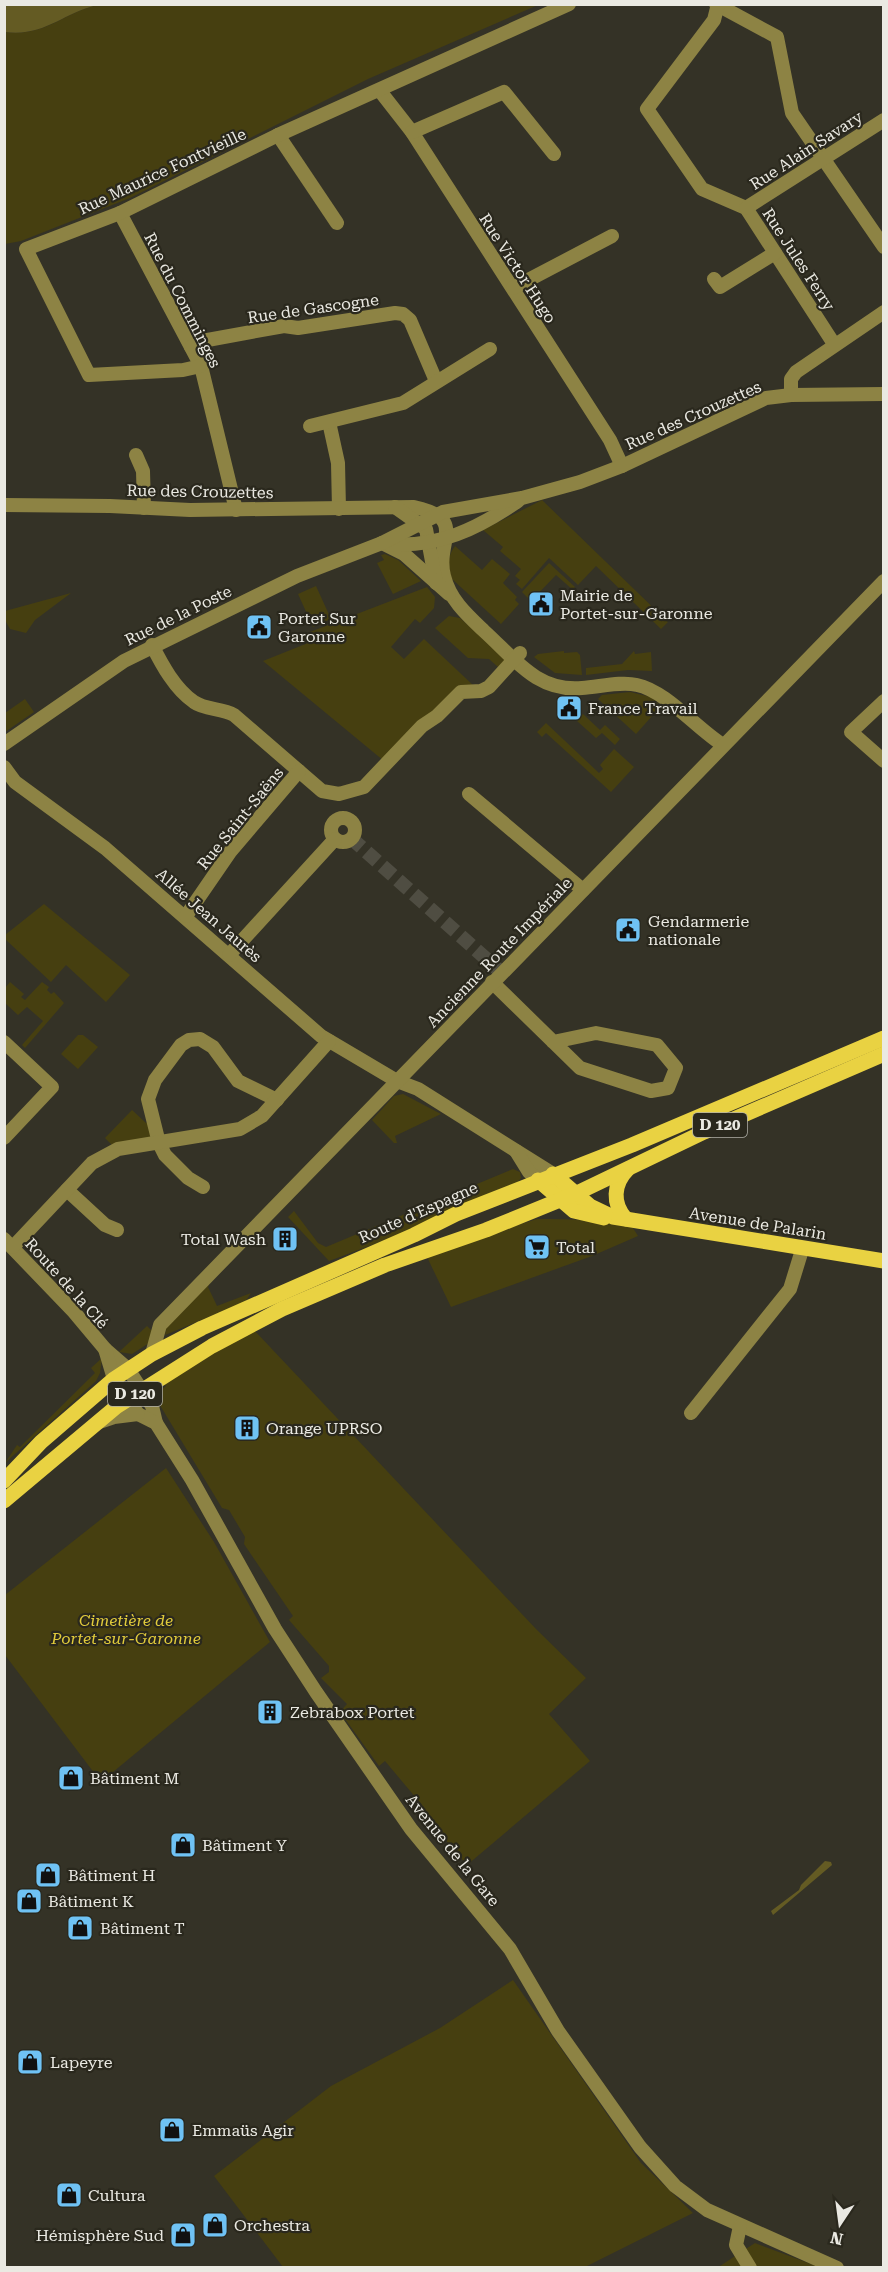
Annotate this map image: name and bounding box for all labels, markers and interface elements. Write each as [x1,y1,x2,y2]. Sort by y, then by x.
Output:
street label: Rue Alain Savary [746,107,867,194]
street label: Rue Maurice Fontvieille [75,124,249,219]
street label: Rue Jules Ferry [758,204,839,315]
street label: Rue Victor Hugo [475,210,560,327]
street label: Rue du Comminges [140,230,225,371]
street label: Rue de Gascogne [246,290,380,327]
street label: Rue des Crouzettes [622,377,764,454]
street label: Rue des Crouzettes [126,481,274,502]
street label: Rue de la Poste [122,581,235,649]
place label: Mairie de Portet-sur-Garonne [560,586,713,623]
public building icon: Mairie de Portet-sur-Garonne [526,589,556,619]
place label: Portet Sur Garonne [278,609,356,646]
public building icon: Portet Sur Garonne [244,612,274,642]
public building icon: France Travail [554,693,584,723]
place label: France Travail [588,699,698,718]
street label: Rue Saint-Saëns [193,763,288,873]
street label: Allée Jean Jaurès [152,864,266,967]
street label: Ancienne Route Impériale [423,873,576,1031]
place label: Gendarmerie nationale [648,912,749,949]
public building icon: Gendarmerie nationale [613,915,643,945]
road number: D 120 [693,1113,747,1137]
street label: Route d'Espagne [356,1178,481,1247]
street label: Avenue de Palarin [688,1203,828,1244]
building icon: Total Wash [270,1224,300,1254]
place label: Total Wash [181,1230,266,1249]
supermarket icon: Total [522,1232,552,1262]
street label: Route de la Clé [21,1234,112,1333]
place label: Total [556,1238,595,1257]
road number: D 120 [108,1382,162,1406]
building icon: Orange UPRSO [232,1413,262,1443]
place label: Orange UPRSO [266,1419,382,1438]
park label: Cimetière de Portet-sur-Garonne [50,1611,201,1648]
building icon: Zebrabox Portet [255,1697,285,1727]
place label: Zebrabox Portet [290,1703,414,1722]
shop icon: Bâtiment M [56,1763,86,1793]
place label: Bâtiment M [90,1769,179,1788]
street label: Avenue de la Gare [402,1790,504,1910]
shop icon: Bâtiment Y [168,1830,198,1860]
place label: Bâtiment Y [202,1836,287,1855]
shop icon: Bâtiment H [33,1860,63,1890]
place label: Bâtiment H [68,1866,155,1885]
shop icon: Bâtiment K [14,1886,44,1916]
place label: Bâtiment K [48,1892,134,1911]
shop icon: Bâtiment T [65,1913,95,1943]
place label: Bâtiment T [100,1919,185,1938]
shop icon: Lapeyre [15,2047,45,2077]
place label: Lapeyre [50,2053,113,2072]
shop icon: Emmaüs Agir [157,2115,187,2145]
place label: Emmaüs Agir [192,2121,294,2140]
shop icon: Cultura [54,2180,84,2210]
place label: Cultura [88,2186,146,2205]
north arrow [810,2194,870,2254]
shop icon: Orchestra [200,2210,230,2240]
place label: Orchestra [234,2216,310,2235]
shop icon: Hémisphère Sud [168,2220,198,2250]
place label: Hémisphère Sud [36,2226,164,2245]
text: N [829,2227,845,2249]

